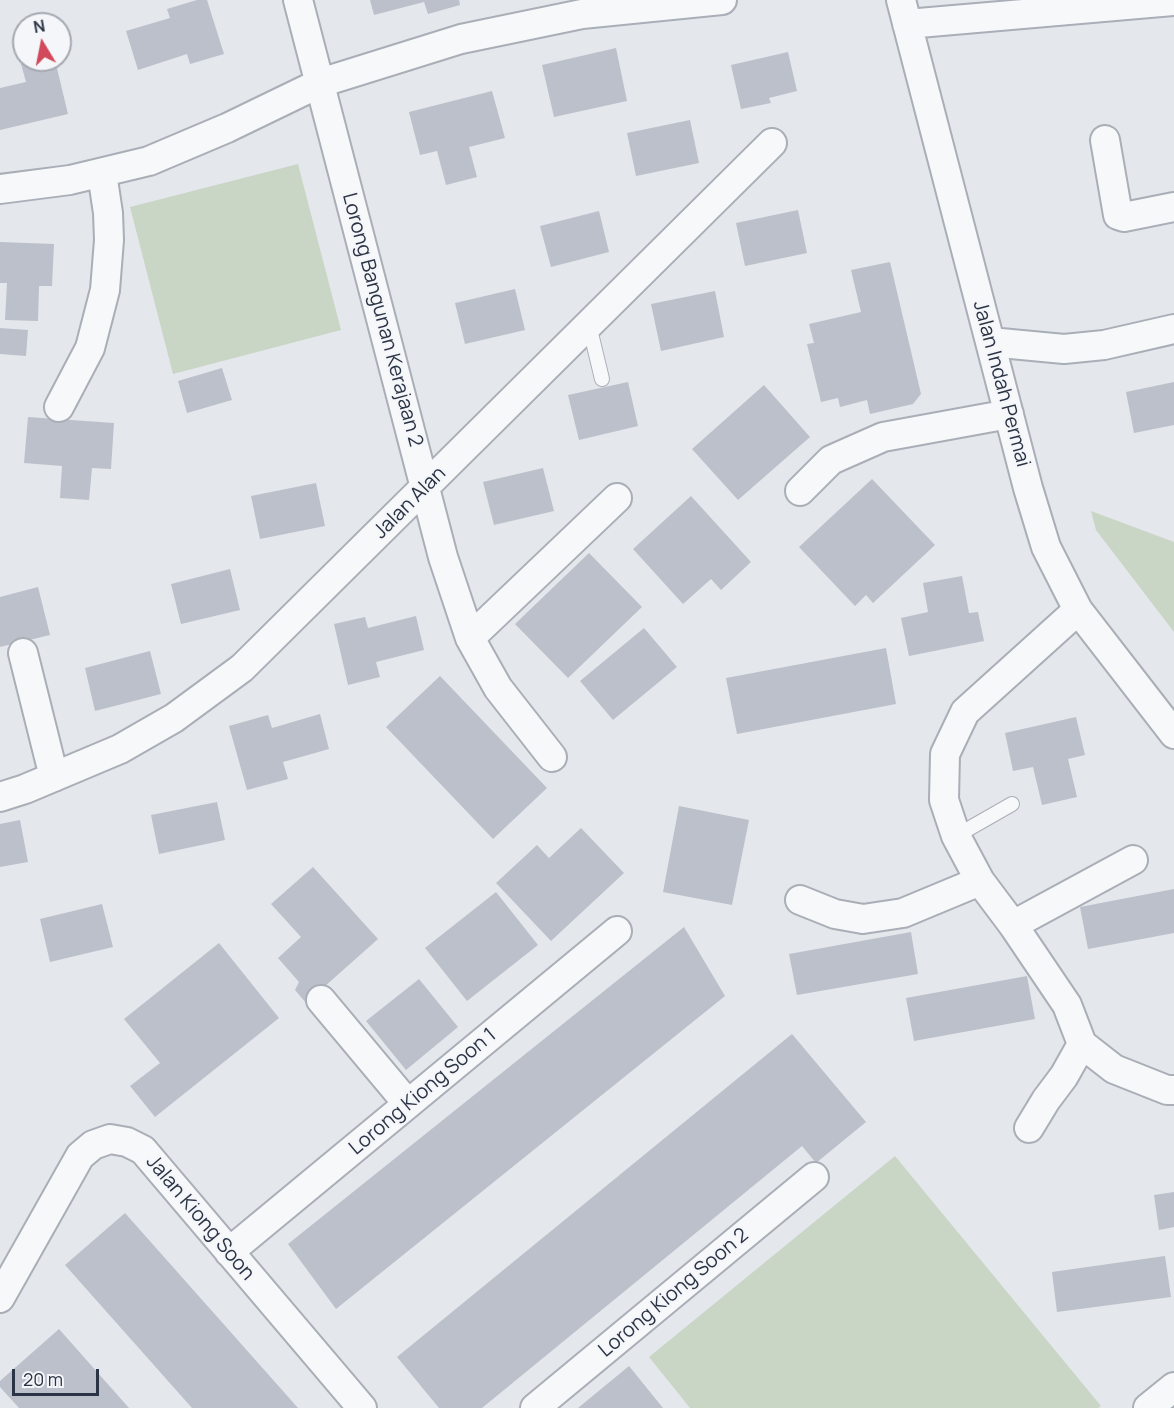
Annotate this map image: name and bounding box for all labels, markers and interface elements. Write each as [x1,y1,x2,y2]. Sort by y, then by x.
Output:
north arrow [12,12,72,72]
text: N [32,14,47,38]
street label: Lorong Bangunan Kerajaan 2 [337,191,427,449]
street label: Jalan Indah Permai [967,298,1035,470]
street label: Jalan Alan [369,462,451,544]
street label: Lorong Kiong Soon 1 [345,1024,501,1160]
street label: Jalan Kiong Soon [141,1151,259,1285]
street label: Lorong Kiong Soon 2 [594,1223,754,1363]
scale bar [15,1357,102,1395]
text: 20 m [23,1367,63,1391]

